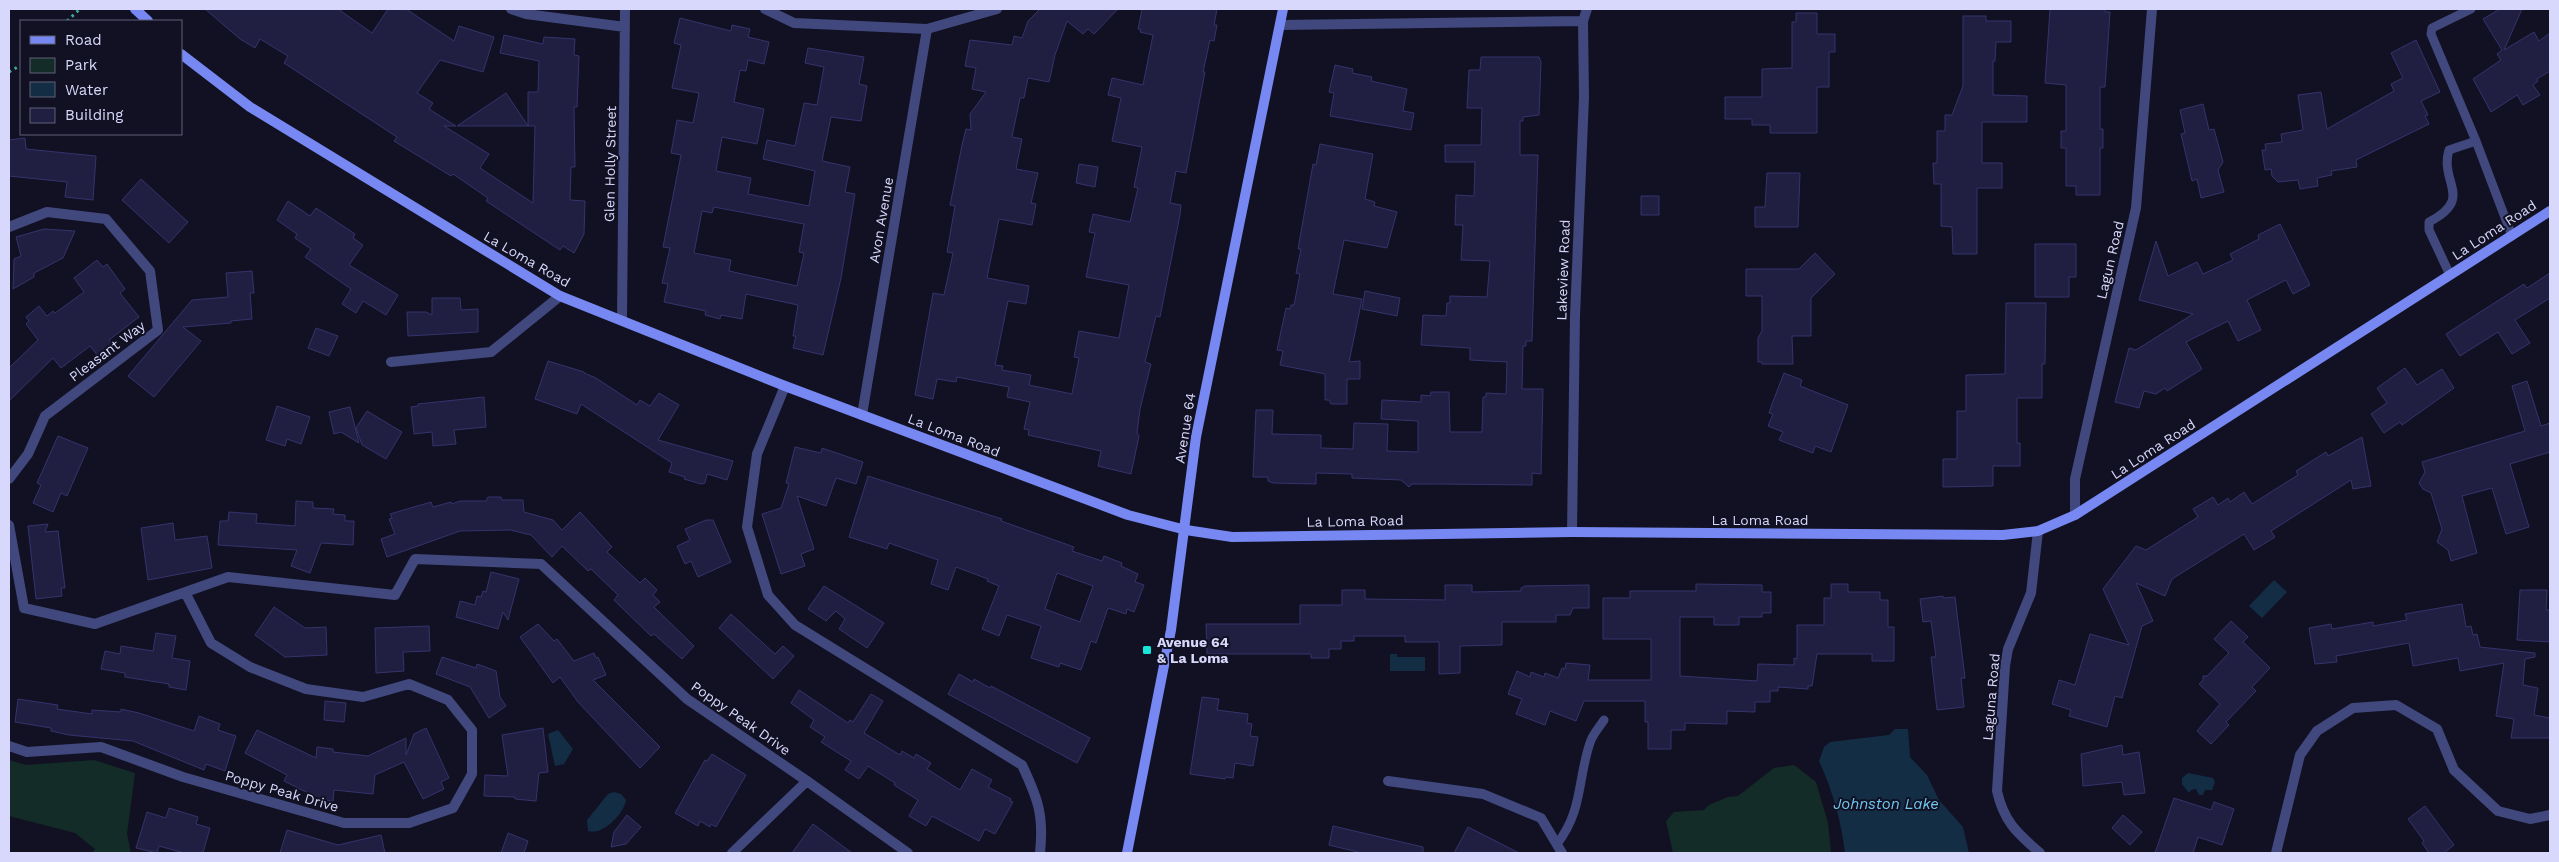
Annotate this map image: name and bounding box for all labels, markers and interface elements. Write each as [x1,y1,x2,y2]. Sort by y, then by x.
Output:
legend [20,20,182,135]
text: Road [65,31,102,49]
text: Park [65,56,98,74]
text: Water [65,81,108,99]
street label: Glen Holly Street [601,105,619,222]
text: Building [65,106,123,124]
street label: Avon Avenue [866,176,896,264]
street label: La Loma Road [2449,197,2539,263]
street label: Lakeview Road [1553,219,1573,321]
street label: Lagun Road [2093,219,2127,301]
street label: La Loma Road [481,228,573,290]
street label: Pleasant Way [66,317,149,385]
street label: Avenue 64 [1172,392,1198,464]
street label: La Loma Road [906,410,1002,460]
street label: La Loma Road [2108,416,2198,482]
street label: La Loma Road [1306,512,1404,530]
street label: La Loma Road [1711,512,1809,528]
place label: Avenue 64 & La Loma [1157,634,1229,666]
marker: Avenue 64 & La Loma [1141,644,1153,656]
street label: Laguna Road [1979,653,2003,741]
street label: Poppy Peak Drive [688,678,794,758]
street label: Poppy Peak Drive [223,767,341,815]
water label: Johnston Lake [1833,795,1939,813]

